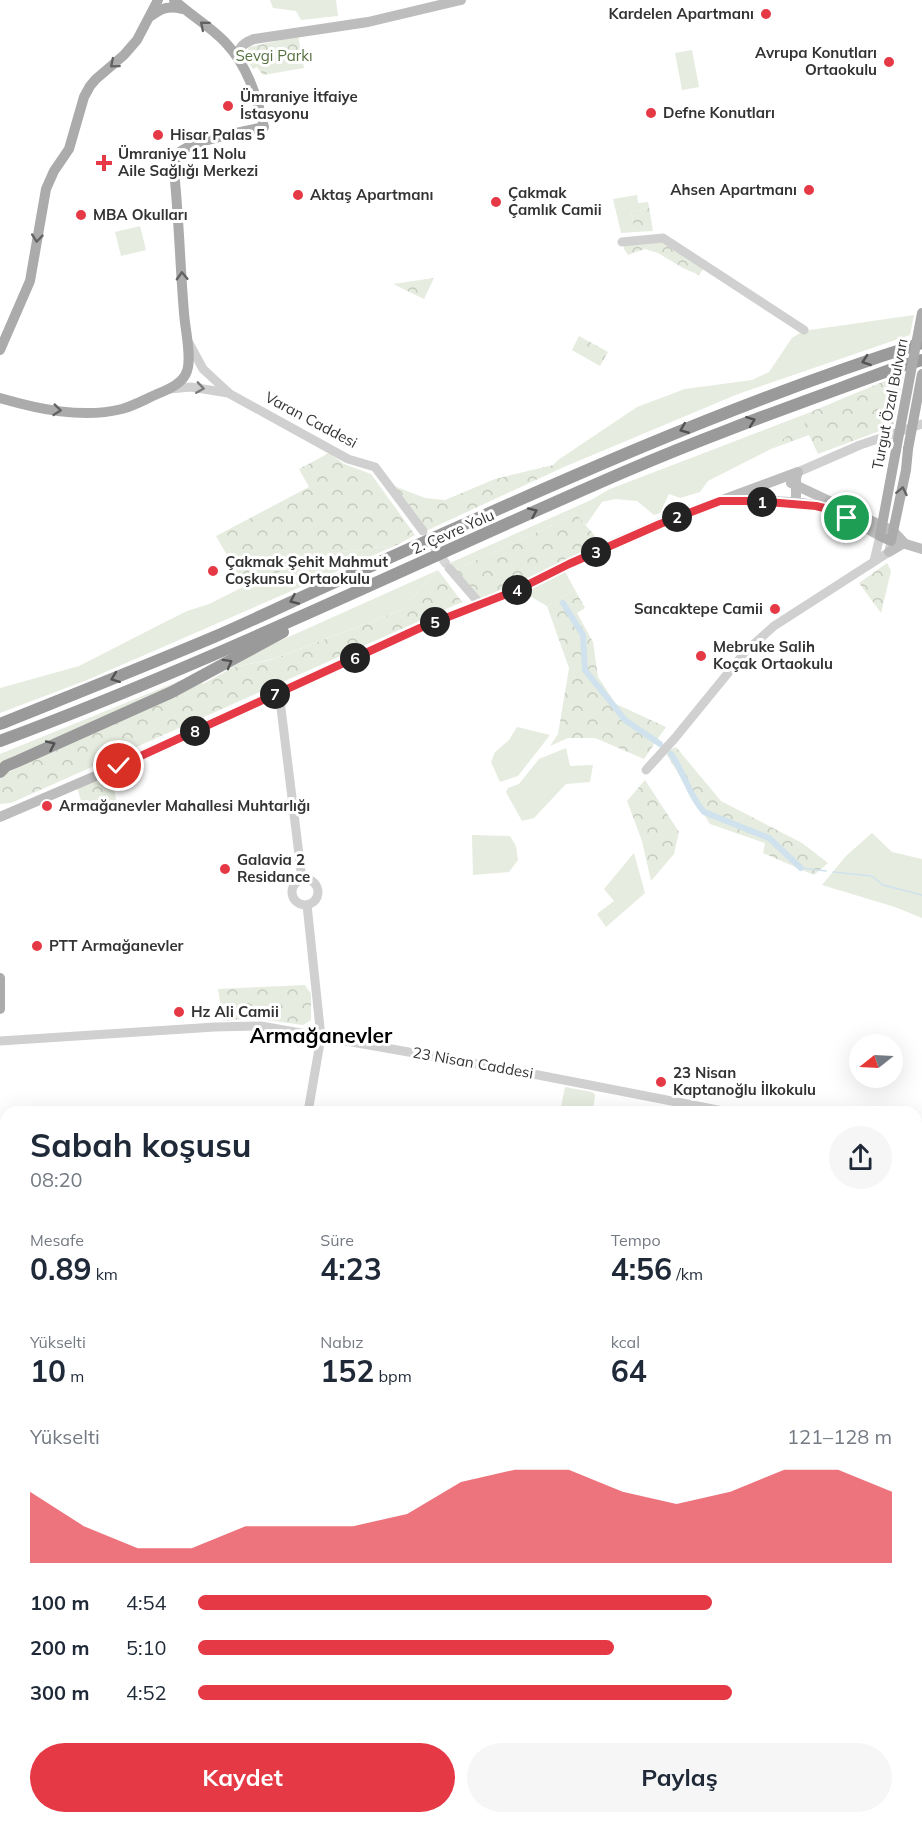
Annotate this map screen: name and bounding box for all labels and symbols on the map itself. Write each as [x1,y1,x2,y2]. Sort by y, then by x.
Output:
place label: Kardelen Apartmanı [609,4,754,23]
marker: Kardelen Apartmanı [759,7,773,21]
one-way arrow [200,21,211,32]
place label: Avrupa Konutları Ortaokulu [755,43,877,79]
park label: Sevgi Parkı [236,46,312,65]
marker: Avrupa Konutları Ortaokulu [882,55,896,69]
one-way arrow [110,57,121,68]
place label: Ümraniye İtfaiye İstasyonu [240,87,358,123]
marker: Ümraniye İtfaiye İstasyonu [221,99,235,113]
place label: Defne Konutları [663,103,775,122]
marker: Defne Konutları [644,106,658,120]
place label: Hisar Palas 5 [170,125,265,144]
marker: Hisar Palas 5 [151,128,165,142]
place label: Ümraniye 11 Nolu Aile Sağlığı Merkezi [118,144,258,180]
marker: Ümraniye 11 Nolu Aile Sağlığı Merkezi [95,154,113,172]
place label: Ahsen Apartmanı [670,180,797,199]
place label: Çakmak Çamlık Camii [508,183,602,219]
marker: Ahsen Apartmanı [802,183,816,197]
place label: Aktaş Apartmanı [310,185,434,204]
marker: Aktaş Apartmanı [291,188,305,202]
marker: Çakmak Çamlık Camii [489,195,503,209]
place label: MBA Okulları [93,205,188,224]
marker: MBA Okulları [74,208,88,222]
one-way arrow [31,233,44,242]
one-way arrow [175,271,188,280]
street label: Turgut Özal Bulvarı [868,337,912,471]
one-way arrow [861,353,872,366]
one-way arrow [195,382,204,394]
street label: Varan Caddesi [262,387,361,452]
one-way arrow [53,403,62,416]
one-way arrow [745,415,756,428]
one-way arrow [679,422,690,434]
one-way arrow [895,486,908,496]
pin: 1 [747,487,777,517]
pin [821,492,872,543]
pin: 2 [662,502,692,532]
street label: 2. Çevre Yolu [409,505,497,558]
one-way arrow [526,508,537,520]
pin: 3 [581,537,611,567]
place label: Çakmak Şehit Mahmut Coşkunsu Ortaokulu [225,552,388,588]
marker: Çakmak Şehit Mahmut Coşkunsu Ortaokulu [206,564,220,578]
pin: 4 [502,575,532,605]
one-way arrow [289,593,300,605]
place label: Sancaktepe Camii [634,599,763,618]
marker: Sancaktepe Camii [768,602,782,616]
pin: 5 [420,607,450,637]
place label: Mebruke Salih Koçak Ortaokulu [713,637,833,673]
pin: 6 [340,643,370,673]
marker: Mebruke Salih Koçak Ortaokulu [694,649,708,663]
one-way arrow [222,659,232,670]
one-way arrow [110,671,121,684]
pin: 7 [260,679,290,709]
pin: 8 [180,716,210,746]
pin [93,740,144,791]
one-way arrow [45,741,56,753]
place label: Armağanevler Mahallesi Muhtarlığı [59,796,310,815]
marker: Armağanevler Mahallesi Muhtarlığı [40,799,54,813]
place label: Galavia 2 Residance [237,850,310,886]
marker: Galavia 2 Residance [218,862,232,876]
place label: PTT Armağanevler [49,936,184,955]
marker: PTT Armağanevler [30,939,44,953]
place label: Hz Ali Camii [191,1002,279,1021]
marker: Hz Ali Camii [172,1005,186,1019]
district label: Armağanevler [250,1022,393,1048]
north arrow [849,1034,903,1088]
street label: 23 Nisan Caddesi [411,1043,535,1082]
place label: 23 Nisan Kaptanoğlu İlkokulu [673,1063,816,1099]
marker: 23 Nisan Kaptanoğlu İlkokulu [654,1075,668,1089]

